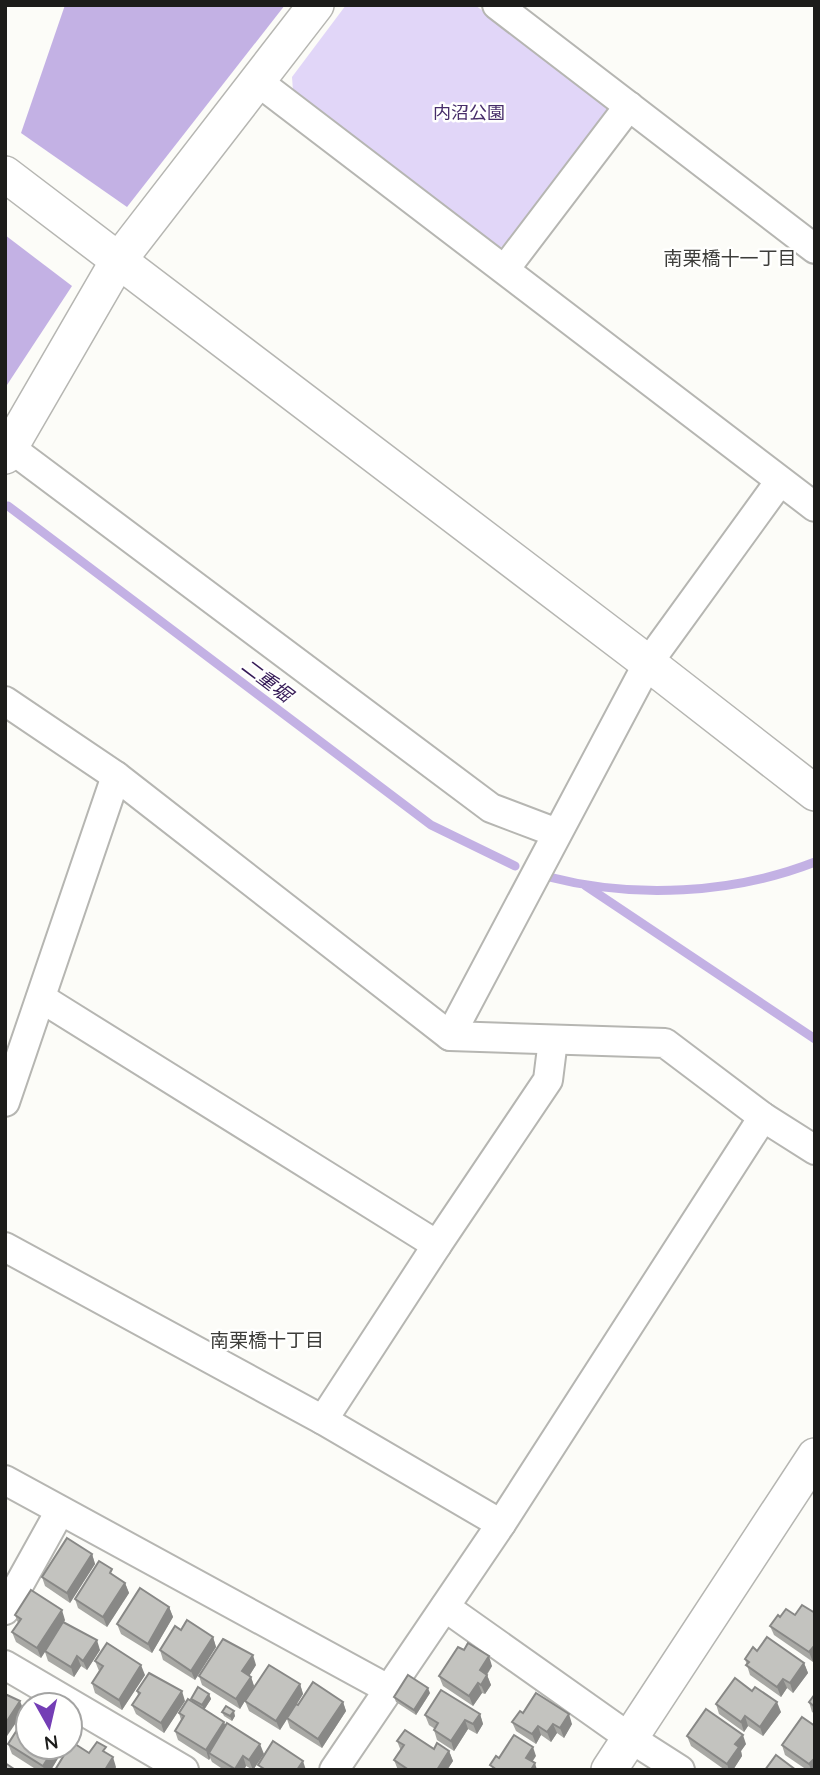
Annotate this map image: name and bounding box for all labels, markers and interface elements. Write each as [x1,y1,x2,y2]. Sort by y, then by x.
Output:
park label: 内沼公園 [433,101,505,124]
district label: 南栗橋十一丁目 [663,246,797,270]
water label: 二重堀 [237,653,299,709]
district label: 南栗橋十丁目 [210,1328,324,1352]
north arrow [14,1691,84,1761]
text: N [43,1730,60,1756]

